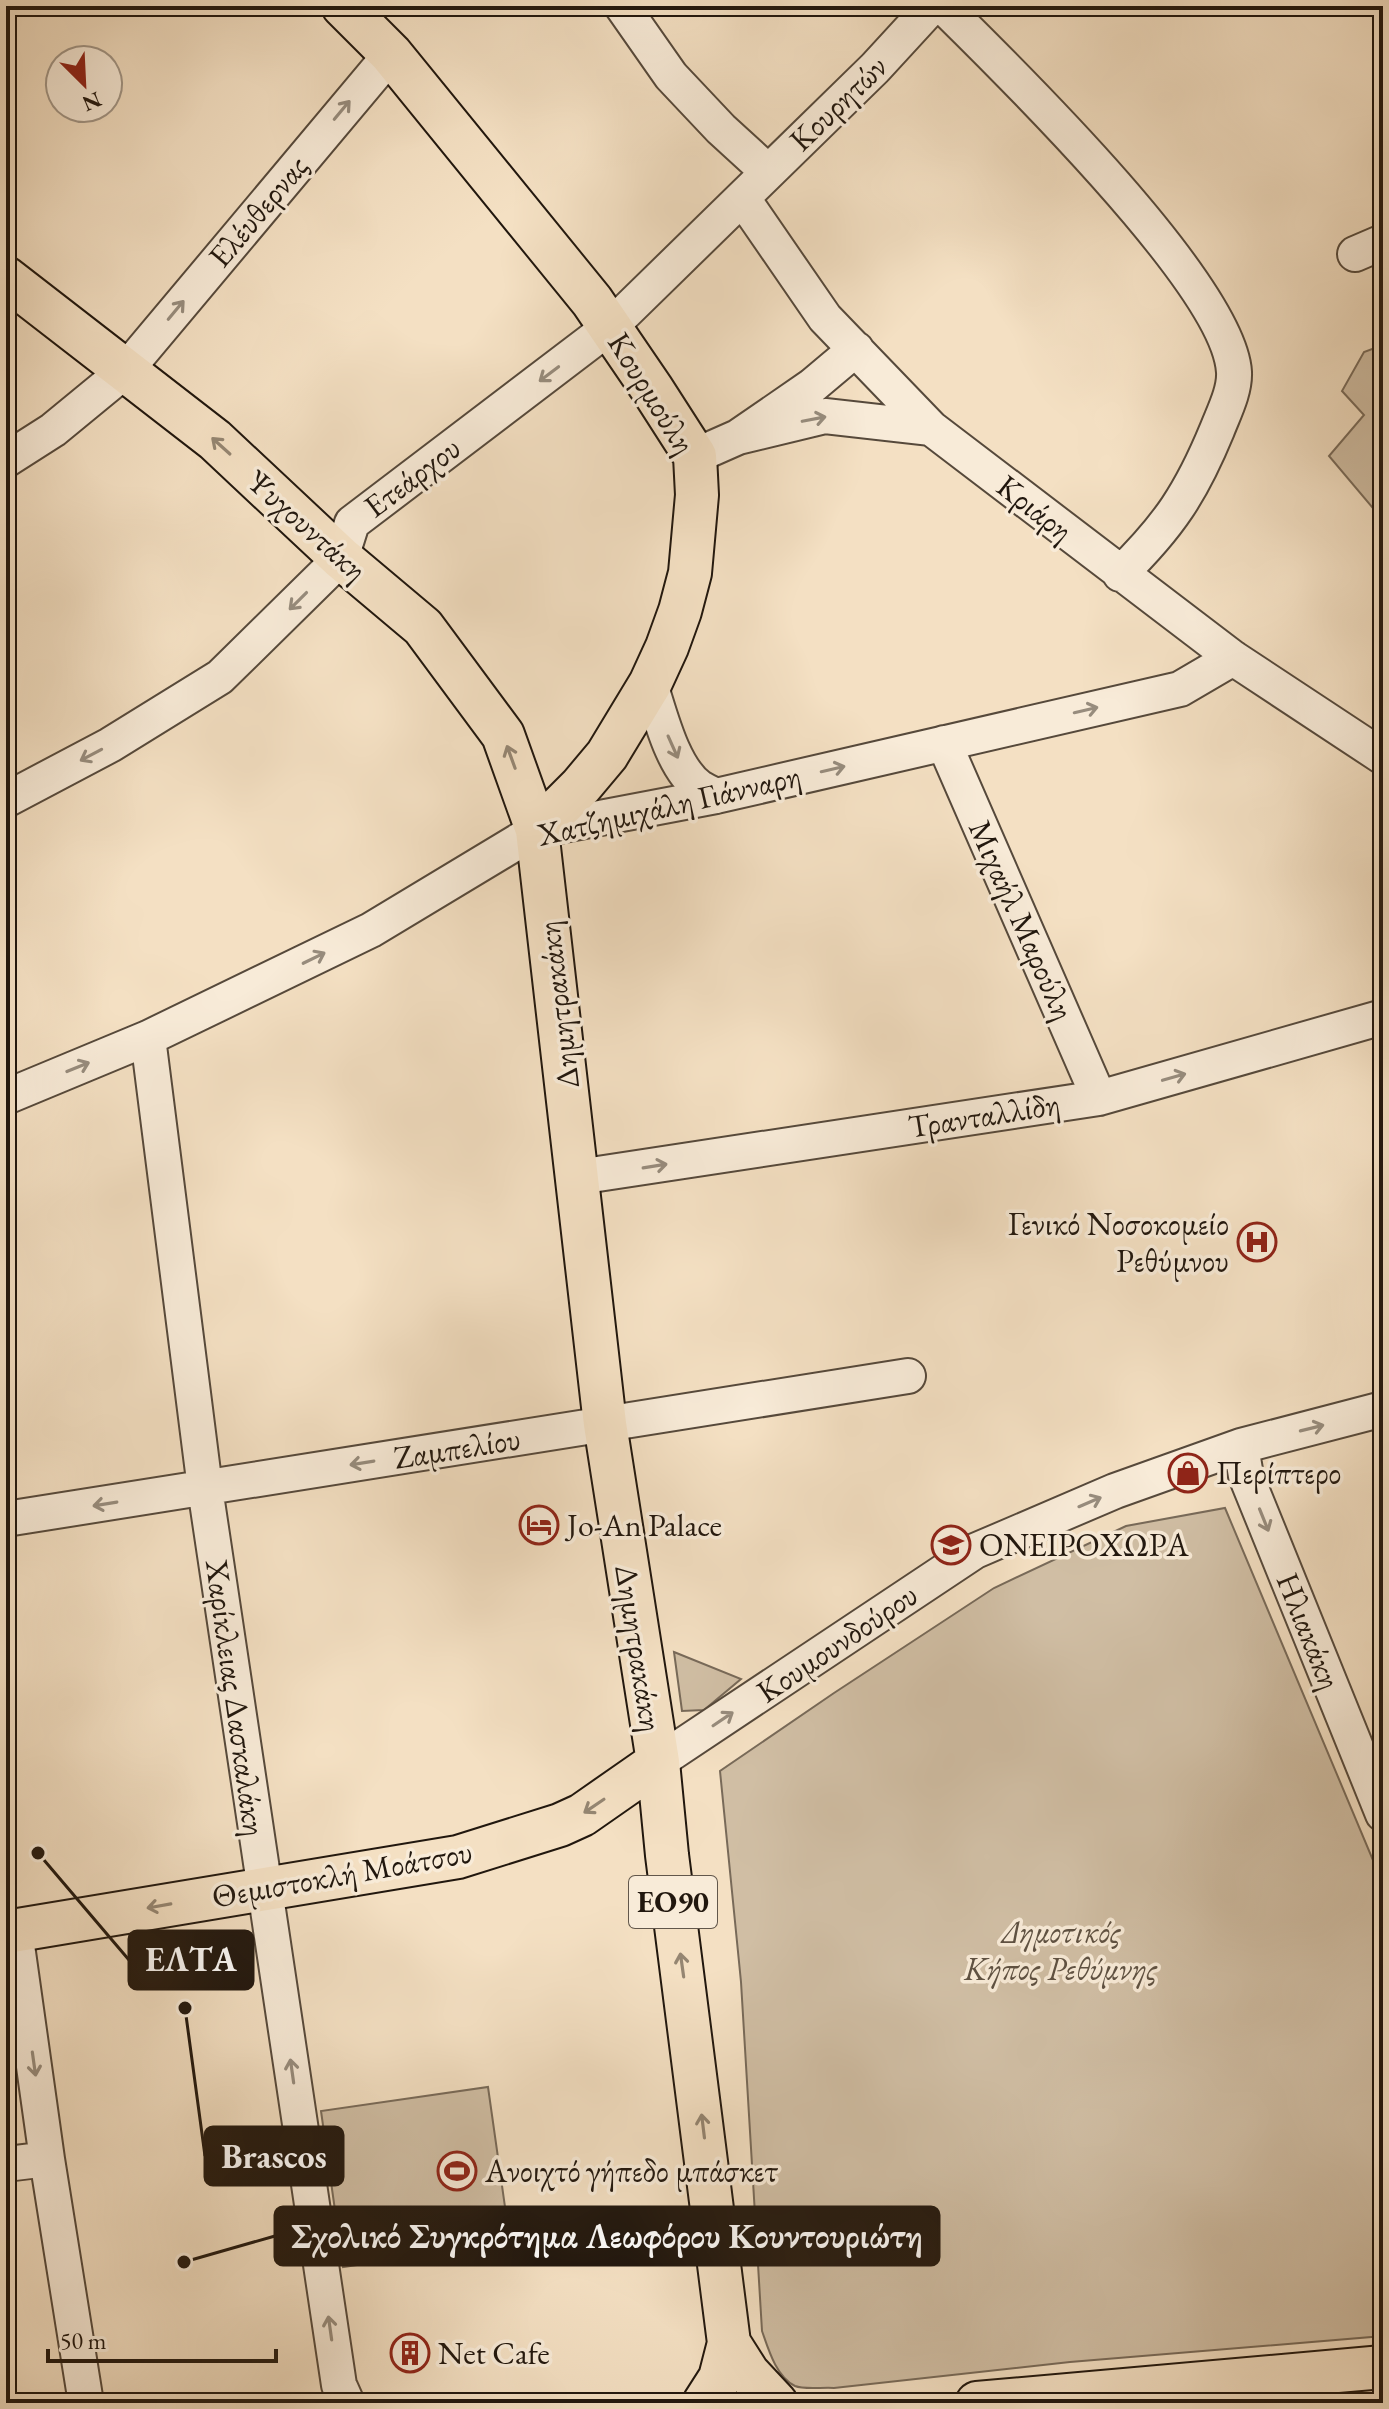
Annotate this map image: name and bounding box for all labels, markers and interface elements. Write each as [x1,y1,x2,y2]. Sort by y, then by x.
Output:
north arrow [44,44,124,124]
street label: Κουρητών [780,46,896,160]
text: N [78,85,106,119]
one-way arrow [333,100,351,121]
street label: Ελέυθερνας [199,146,317,276]
one-way arrow [167,300,185,321]
street label: Κουρμούλη [598,324,706,462]
one-way arrow [538,365,560,382]
one-way arrow [801,411,826,426]
street label: Ετεάρχου [355,427,469,527]
one-way arrow [212,438,232,456]
street label: Ψυχουντάκη [238,460,376,590]
street label: Κριάρη [988,465,1082,551]
one-way arrow [288,591,308,610]
one-way arrow [1073,702,1098,717]
one-way arrow [666,735,681,759]
one-way arrow [502,744,517,769]
one-way arrow [80,748,103,764]
street label: Χατζημιχάλη Γιάνναρη [532,754,805,856]
one-way arrow [819,760,845,775]
street label: Μιχαήλ Μαρούλη [959,814,1085,1026]
street label: Δημητρακάκη [527,919,589,1091]
one-way arrow [302,950,326,965]
one-way arrow [65,1058,90,1073]
one-way arrow [1161,1068,1187,1083]
street label: Τρανταλλίδη [905,1082,1063,1148]
one-way arrow [642,1157,667,1172]
place label: Γενικό Νοσοκομείο Ρεθύμνου [1008,1203,1229,1282]
hospital icon: Γενικό Νοσοκομείο Ρεθύμνου [1236,1221,1278,1263]
street label: Ζαμπελίου [391,1417,523,1479]
one-way arrow [1298,1419,1324,1434]
shop icon: Περίπτερο [1167,1452,1209,1494]
place label: Περίπτερο [1216,1452,1341,1494]
one-way arrow [349,1456,375,1471]
one-way arrow [1077,1493,1102,1508]
one-way arrow [93,1497,118,1512]
hotel icon: Jo-An Palace [518,1504,560,1546]
place label: Jo-An Palace [564,1504,722,1546]
one-way arrow [1258,1507,1272,1532]
school or university icon: ΟΝΕΙΡΟΧΩΡΑ [930,1524,972,1566]
place label: ΟΝΕΙΡΟΧΩΡΑ [979,1524,1190,1566]
street label: Χαρίκλειας Δασκαλάκη [196,1556,276,1839]
street label: Δημητρακάκη [605,1561,673,1735]
street label: Ηλιακάκη [1267,1567,1351,1695]
street label: Κουμουνδούρου [748,1574,926,1712]
one-way arrow [711,1711,733,1727]
one-way arrow [583,1798,605,1814]
street label: Θεμιστοκλή Μοάτσου [208,1830,476,1918]
road number: ΕΟ90 [629,1876,717,1928]
one-way arrow [147,1900,172,1915]
park label: Δημοτικός Κήπος Ρεθύμνης [963,1911,1158,1990]
callout: ΕΛΤΑ [129,1931,253,1989]
text: ΕΛΤΑ [145,1937,237,1981]
one-way arrow [674,1953,689,1978]
one-way arrow [27,2051,42,2076]
one-way arrow [284,2059,299,2084]
one-way arrow [695,2114,710,2140]
callout: Brascos [205,2127,343,2185]
text: Brascos [221,2134,327,2178]
sports icon: Ανοιχτό γήπεδο μπάσκετ [436,2150,478,2192]
place label: Ανοιχτό γήπεδο μπάσκετ [484,2150,779,2192]
callout: Σχολικό Συγκρότημα Λεωφόρου Κουντουριώτη [275,2207,939,2265]
text: Σχολικό Συγκρότημα Λεωφόρου Κουντουριώτη [291,2214,923,2258]
scale bar [48,2313,276,2363]
one-way arrow [322,2316,337,2341]
text: 50 m [60,2325,107,2356]
building icon: Net Cafe [389,2332,431,2374]
place label: Net Cafe [438,2332,550,2374]

